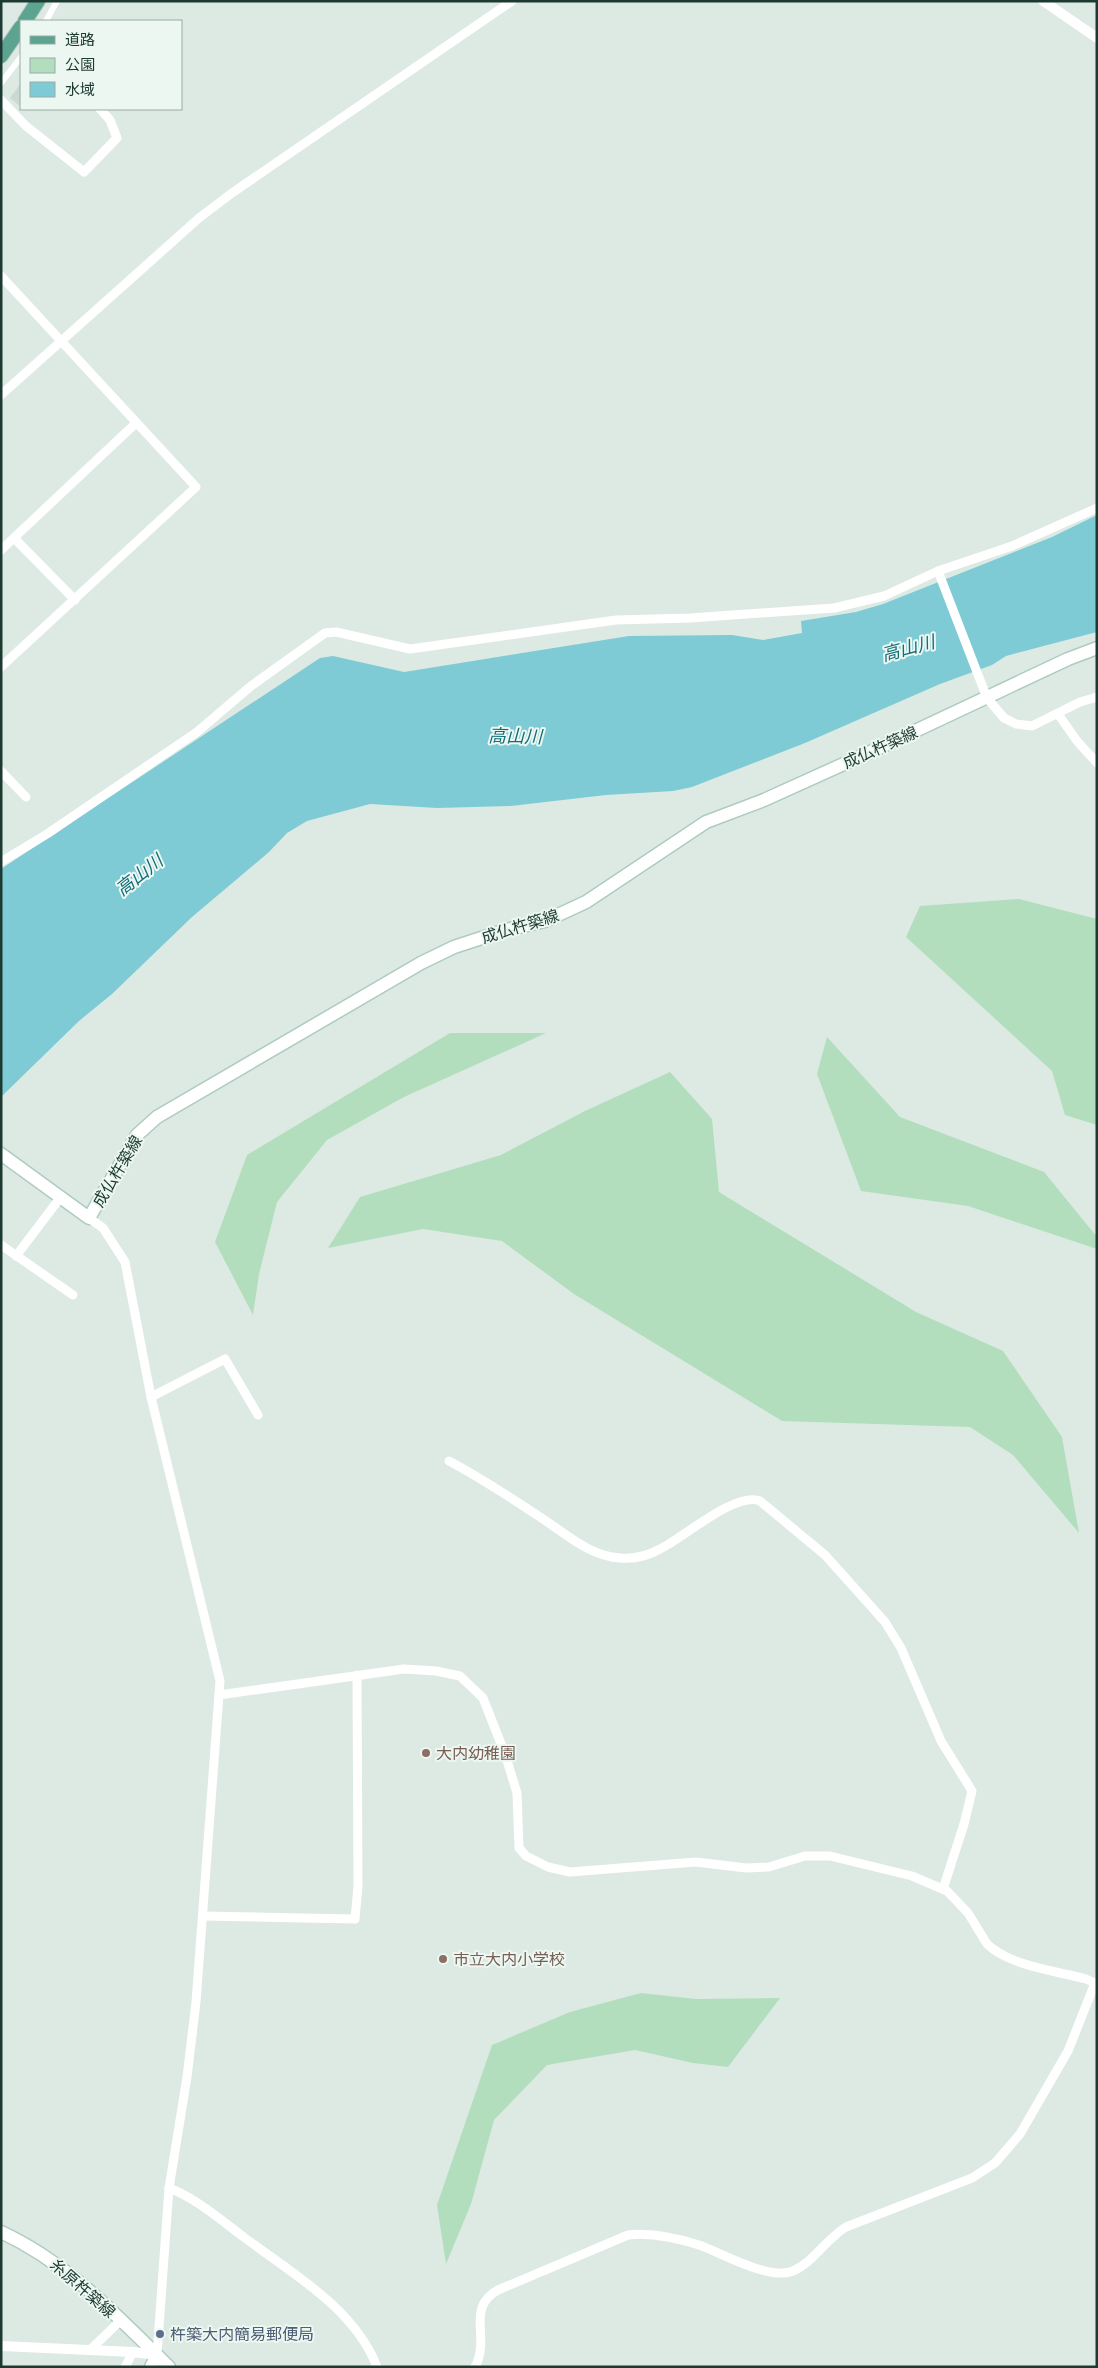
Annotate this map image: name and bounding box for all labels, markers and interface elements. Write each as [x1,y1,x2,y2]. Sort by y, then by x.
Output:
legend [20,20,182,110]
text: 道路 [65,30,95,49]
text: 公園 [65,55,95,74]
text: 水域 [65,80,95,99]
water label: 高山川 [879,629,939,666]
street label: 成仏杵築線 [839,722,921,772]
water label: 高山川 [488,724,544,748]
water label: 高山川 [111,848,169,901]
street label: 成仏杵築線 [479,905,561,947]
street label: 成仏杵築線 [88,1132,146,1210]
place label: 大内幼稚園 [436,1743,516,1763]
marker: 大内幼稚園 [420,1747,432,1759]
place label: 市立大内小学校 [453,1949,565,1969]
marker: 市立大内小学校 [437,1953,449,1965]
street label: 糸原杵築線 [46,2254,120,2322]
place label: 杵築大内簡易郵便局 [170,2324,314,2344]
marker: 杵築大内簡易郵便局 [154,2328,166,2340]

